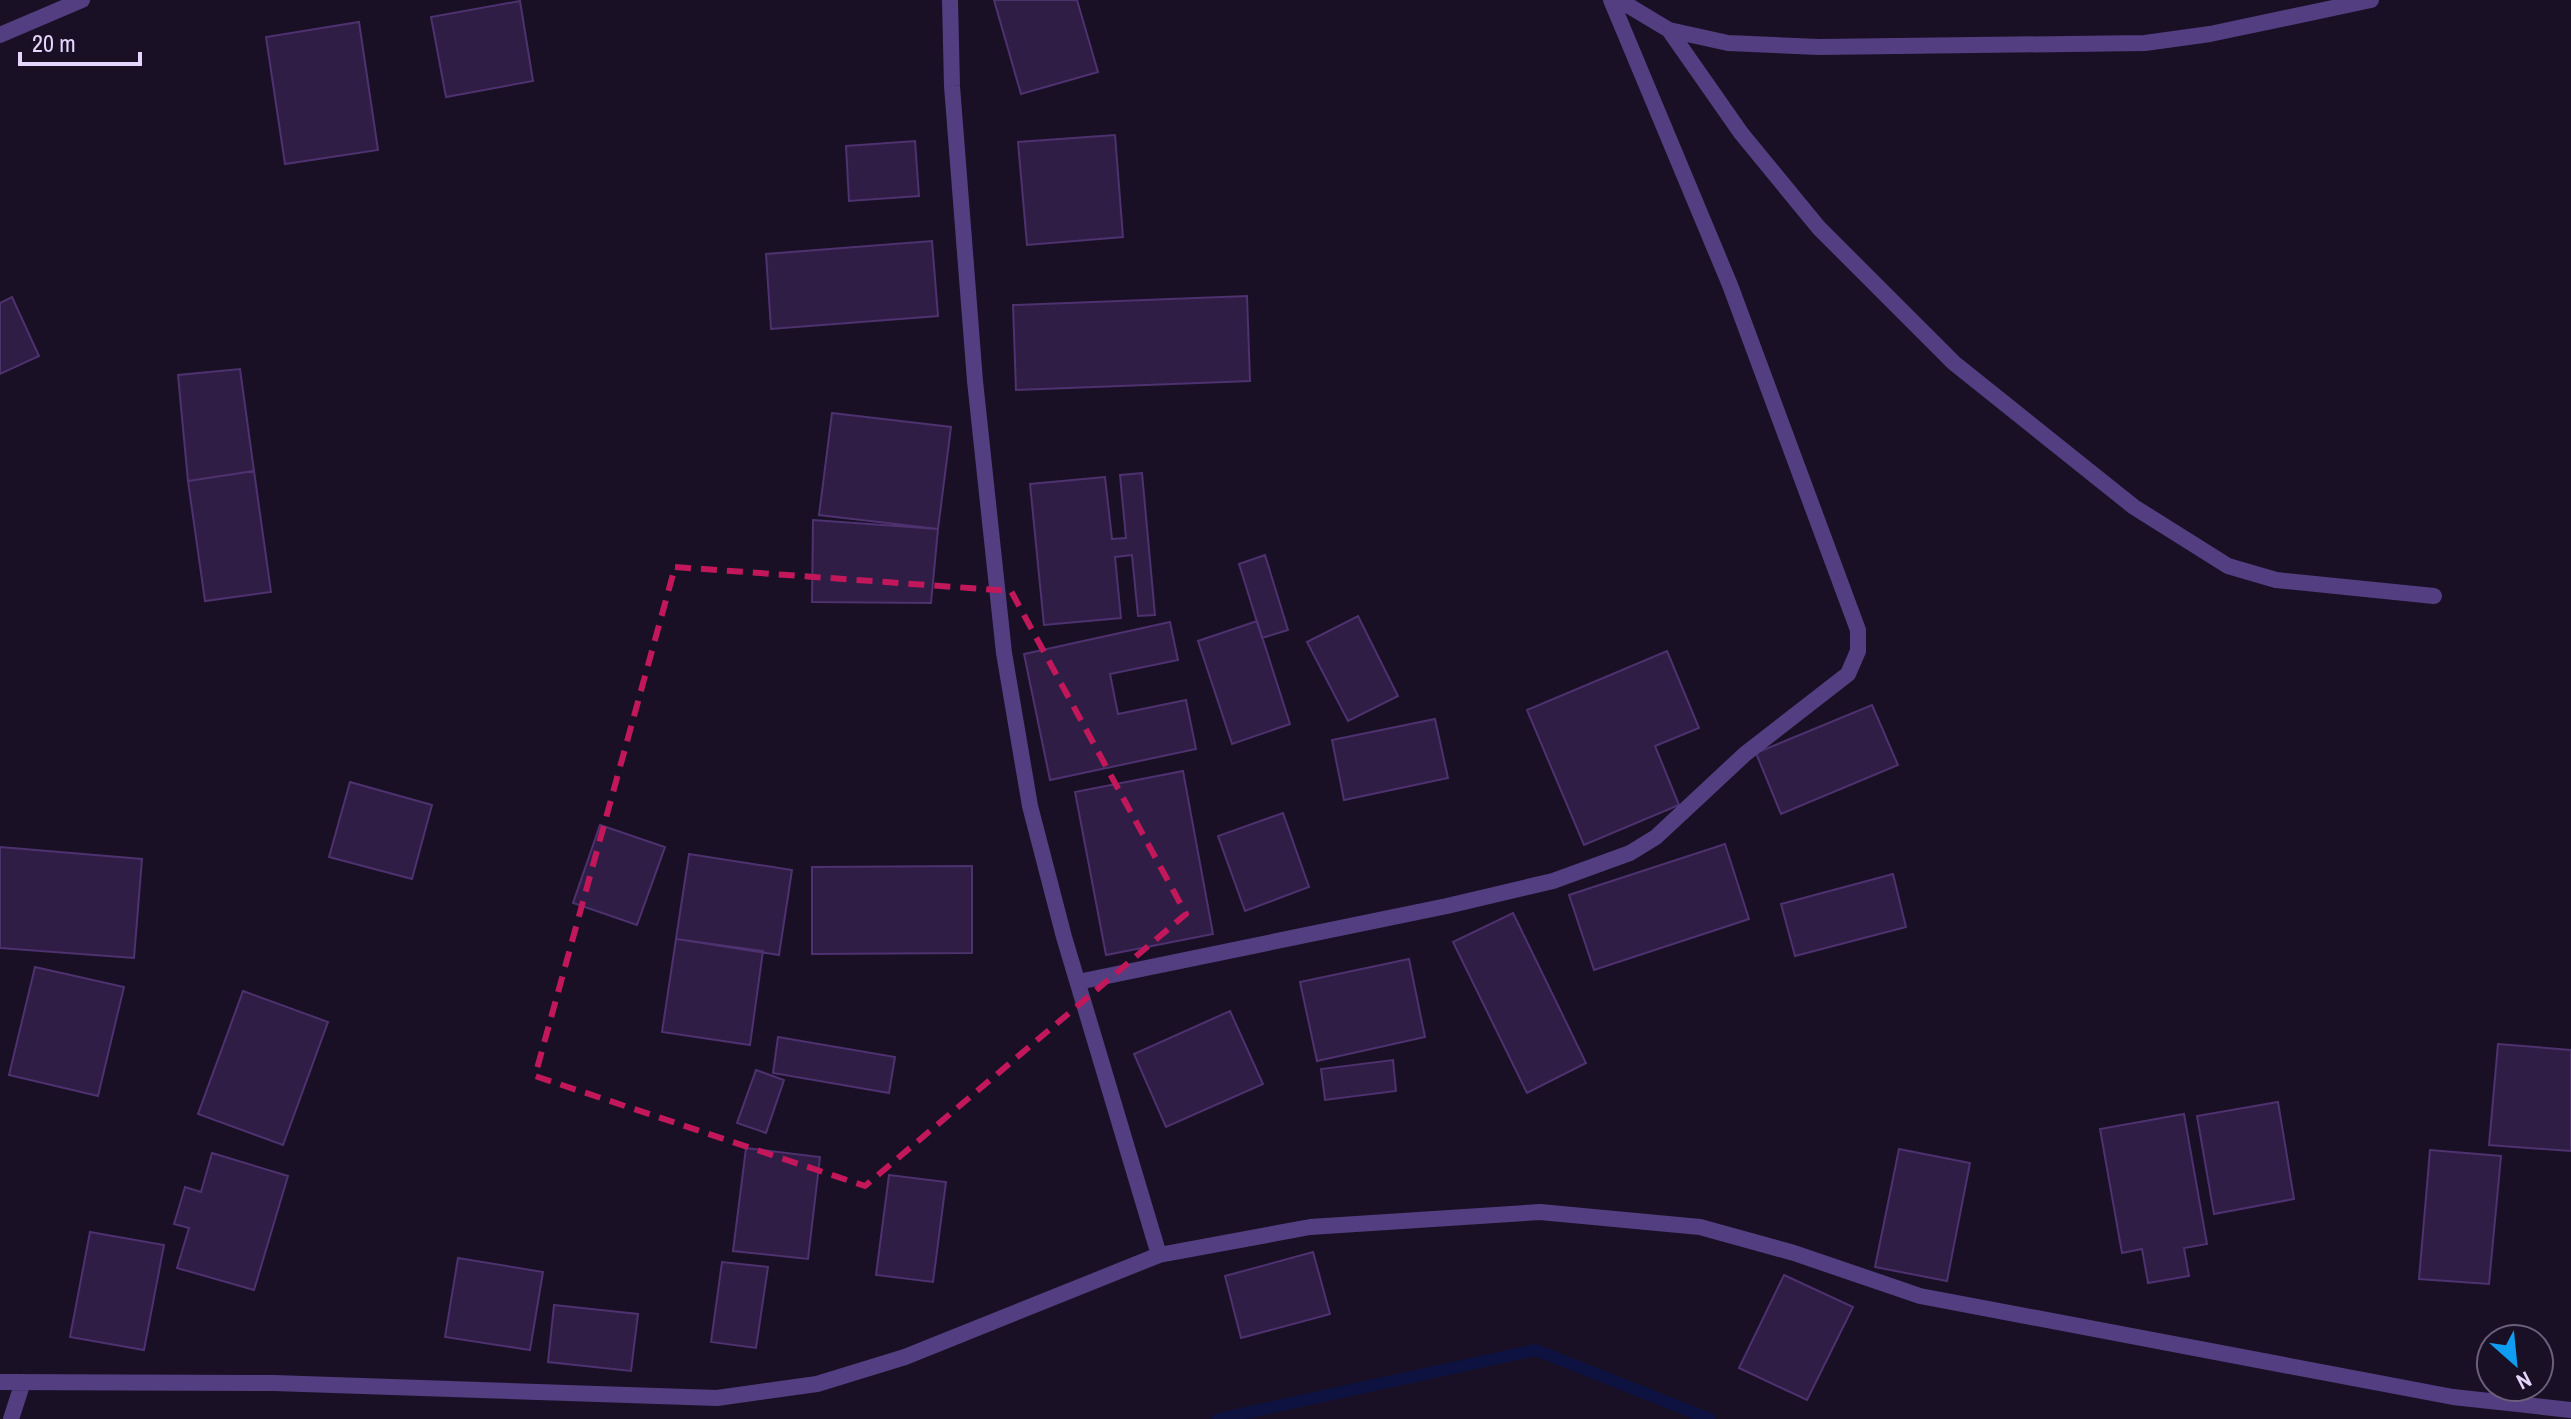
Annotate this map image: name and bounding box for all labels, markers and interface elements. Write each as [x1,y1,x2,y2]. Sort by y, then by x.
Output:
scale bar [20,16,140,66]
text: 20 m [32,27,76,59]
north arrow [2475,1323,2555,1403]
text: N [2511,1364,2537,1397]

